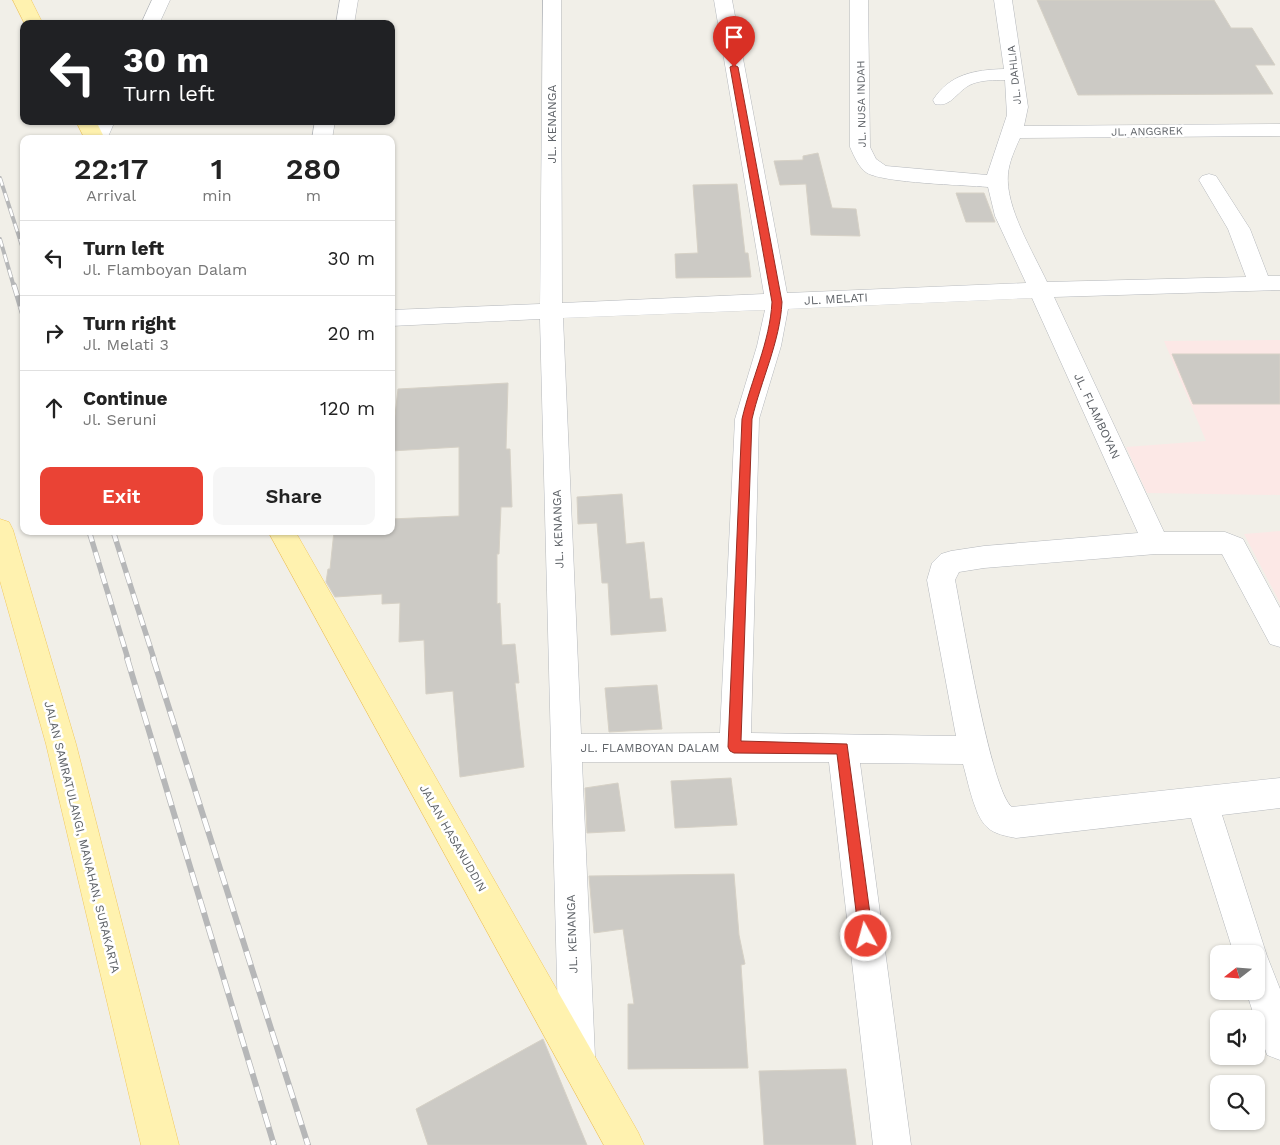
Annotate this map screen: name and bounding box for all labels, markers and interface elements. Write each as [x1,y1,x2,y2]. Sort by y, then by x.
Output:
pin [713,16,755,67]
icon: arrive [720,23,748,51]
text: 30 m [123,39,209,81]
icon: left [40,40,105,105]
street label: JL. DAHLIA [1005,45,1024,105]
street label: JL. NUSA INDAH [854,60,869,148]
text: Turn left [123,81,215,106]
street label: JL. KENANGA [545,84,559,163]
street label: JL. ANGGREK [1111,124,1183,139]
text: 22:17 [74,151,149,186]
text: 1 [211,151,223,186]
text: 280 [286,151,341,186]
text: Arrival [86,186,136,205]
text: min [202,186,232,205]
text: m [306,186,321,205]
text: Turn left [83,237,164,260]
icon: left [40,244,68,272]
text: 30 m [328,247,375,270]
text: Jl. Flamboyan Dalam [83,260,247,279]
street label: JL. MELATI [804,290,868,308]
text: Turn right [83,312,176,335]
icon: right [40,319,68,347]
text: 20 m [328,322,375,345]
text: Jl. Melati 3 [83,335,169,354]
street label: JL. FLAMBOYAN [1071,371,1123,461]
text: Continue [83,387,167,410]
icon: ahead [40,394,68,422]
text: 120 m [320,397,375,420]
text: Jl. Seruni [83,410,157,429]
button: Exit [40,467,203,525]
button: Share [213,467,375,525]
street label: JL. KENANGA [550,489,566,569]
street label: JALAN SAMRATULANGI, MANAHAN, SURAKARTA [41,700,123,974]
street label: JL. FLAMBOYAN DALAM [580,741,720,755]
street label: JALAN HASANUDDIN [417,782,489,894]
street label: JL. KENANGA [564,894,580,974]
position arrow [839,909,891,961]
north arrow [1210,945,1265,1000]
map controls [1210,945,1265,1130]
button: sound [1210,1010,1265,1065]
button: search [1210,1075,1265,1130]

